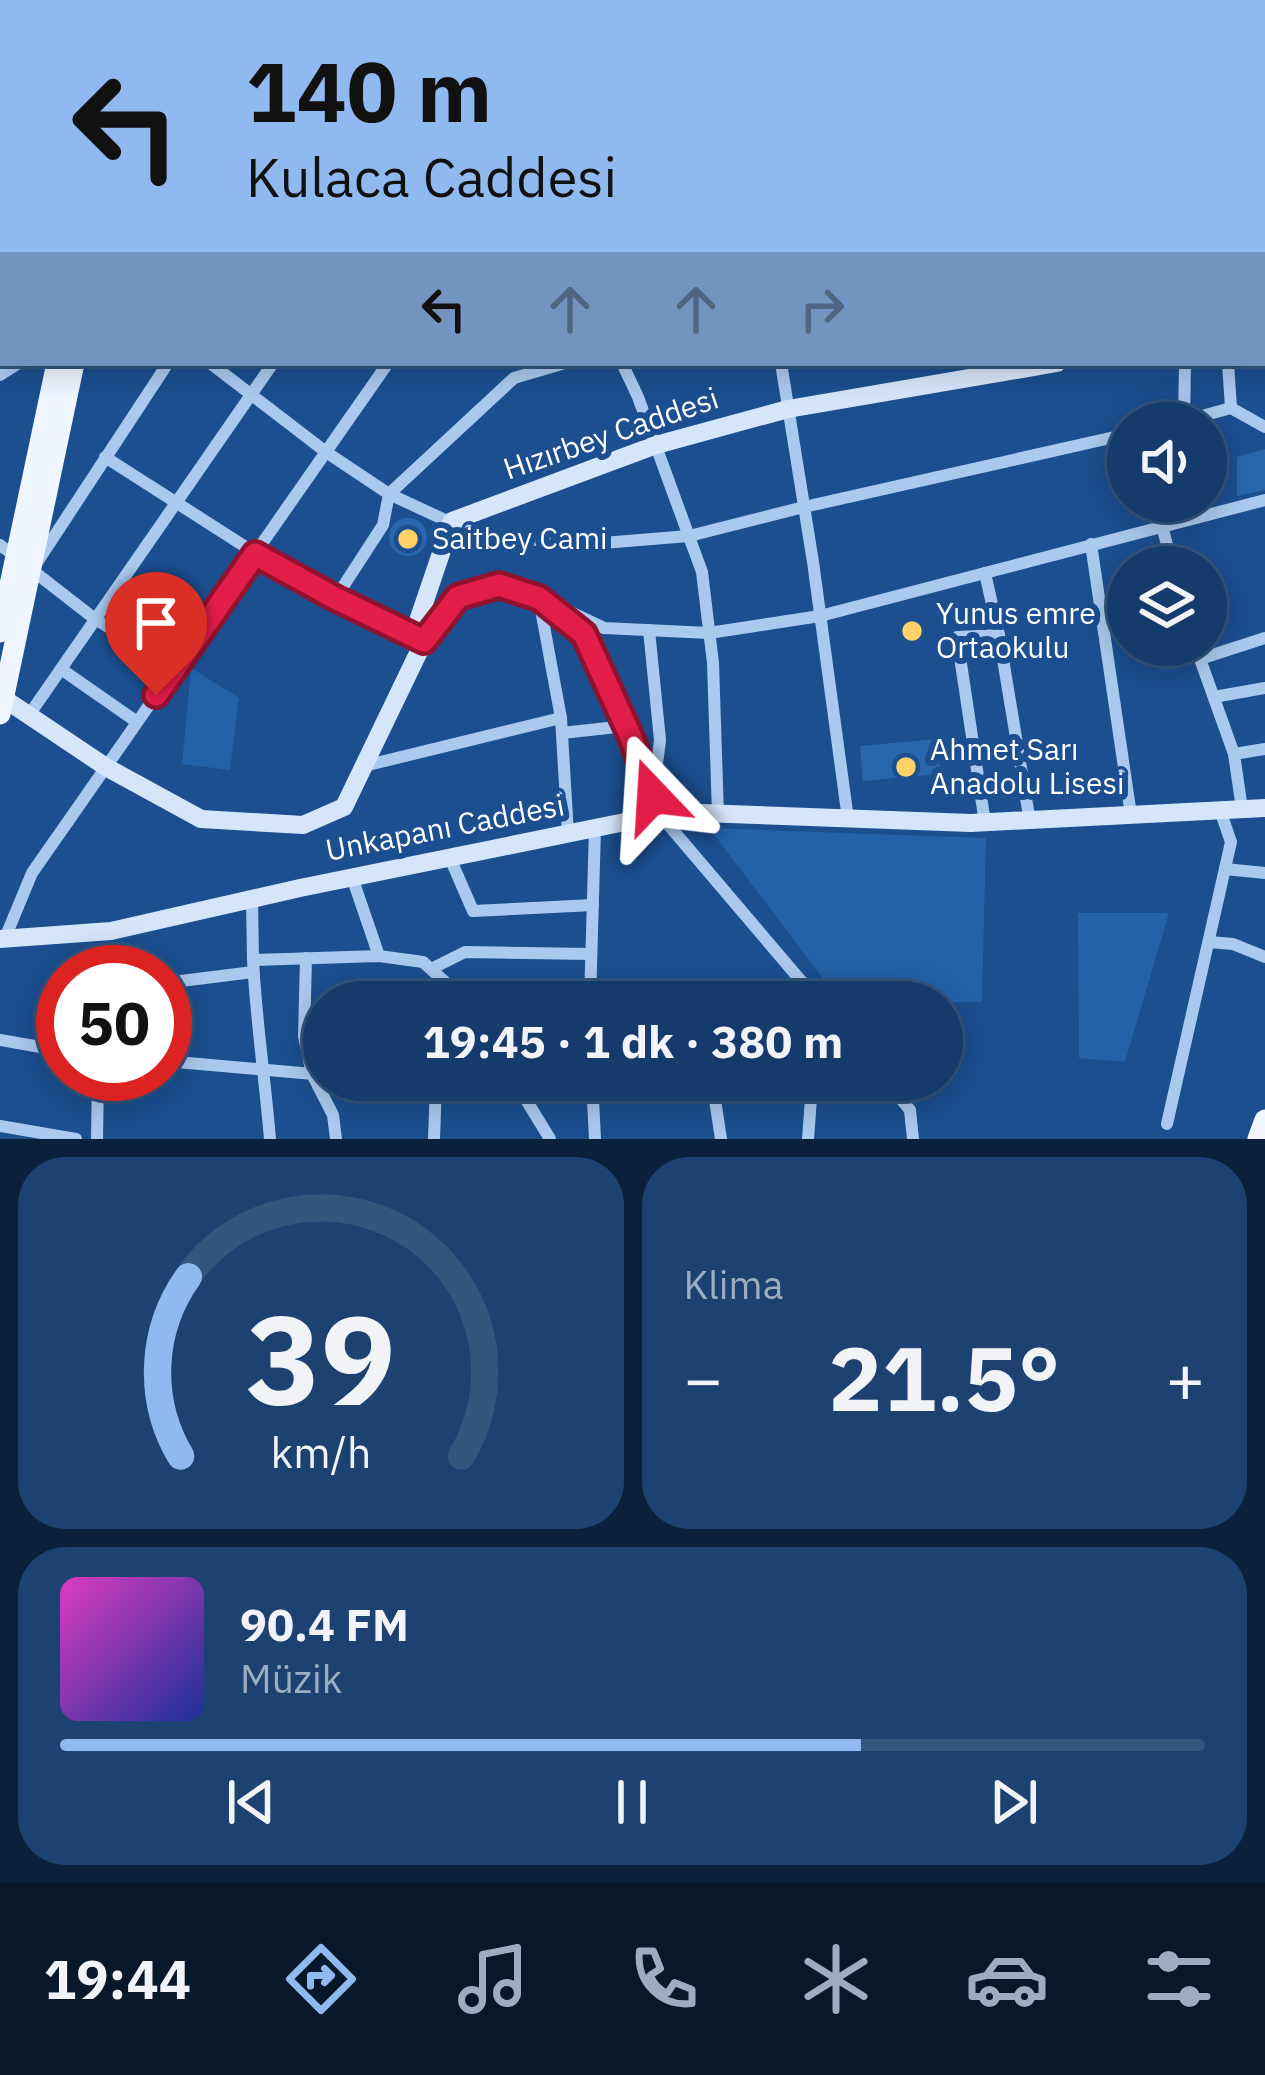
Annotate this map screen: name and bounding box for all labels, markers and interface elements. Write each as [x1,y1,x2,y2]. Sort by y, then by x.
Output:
text: 140 m [246,36,492,145]
icon: left [48,48,204,204]
text: Kulaca Caddesi [246,142,617,212]
icon: left [411,276,477,342]
icon: ahead [537,276,603,342]
icon: ahead [663,276,729,342]
icon: right [789,276,855,342]
street label: Hızırbey Caddesi [498,378,723,488]
map controls [1107,402,1227,666]
button: sound [1107,402,1227,522]
place label: Saitbey Cami [432,518,608,557]
marker: Saitbey Cami [395,526,421,552]
button: layers [1107,546,1227,666]
pin [105,572,207,695]
icon: arrive [123,590,189,656]
place label: Yunus emre Ortaokulu [936,593,1096,666]
marker: Yunus emre Ortaokulu [899,618,925,644]
place label: Ahmet Sarı Anadolu Lisesi [930,729,1125,802]
position arrow [590,733,716,859]
marker: Ahmet Sarı Anadolu Lisesi [893,754,919,780]
street label: Unkapanı Caddesi [322,784,567,869]
speed limit sign: 50 [36,945,192,1101]
text: 19:45 · 1 dk · 380 m [423,1012,843,1070]
text: Klima [684,1259,783,1310]
text: 39 [246,1277,396,1439]
text: 21.5° [828,1319,1060,1436]
text: − [684,1335,723,1421]
text: + [1165,1335,1205,1421]
text: km/h [270,1424,371,1480]
text: 90.4 FM [240,1595,409,1653]
text: Müzik [240,1653,342,1704]
icon: previous [218,1769,284,1835]
icon: pause [599,1769,665,1835]
icon: next [981,1769,1047,1835]
icon: directions [279,1937,363,2021]
icon: music [451,1937,535,2021]
icon: phone [622,1937,706,2021]
icon: climate [794,1937,878,2021]
icon: car [965,1937,1049,2021]
icon: filters [1137,1937,1221,2021]
text: 19:44 [44,1944,191,2014]

